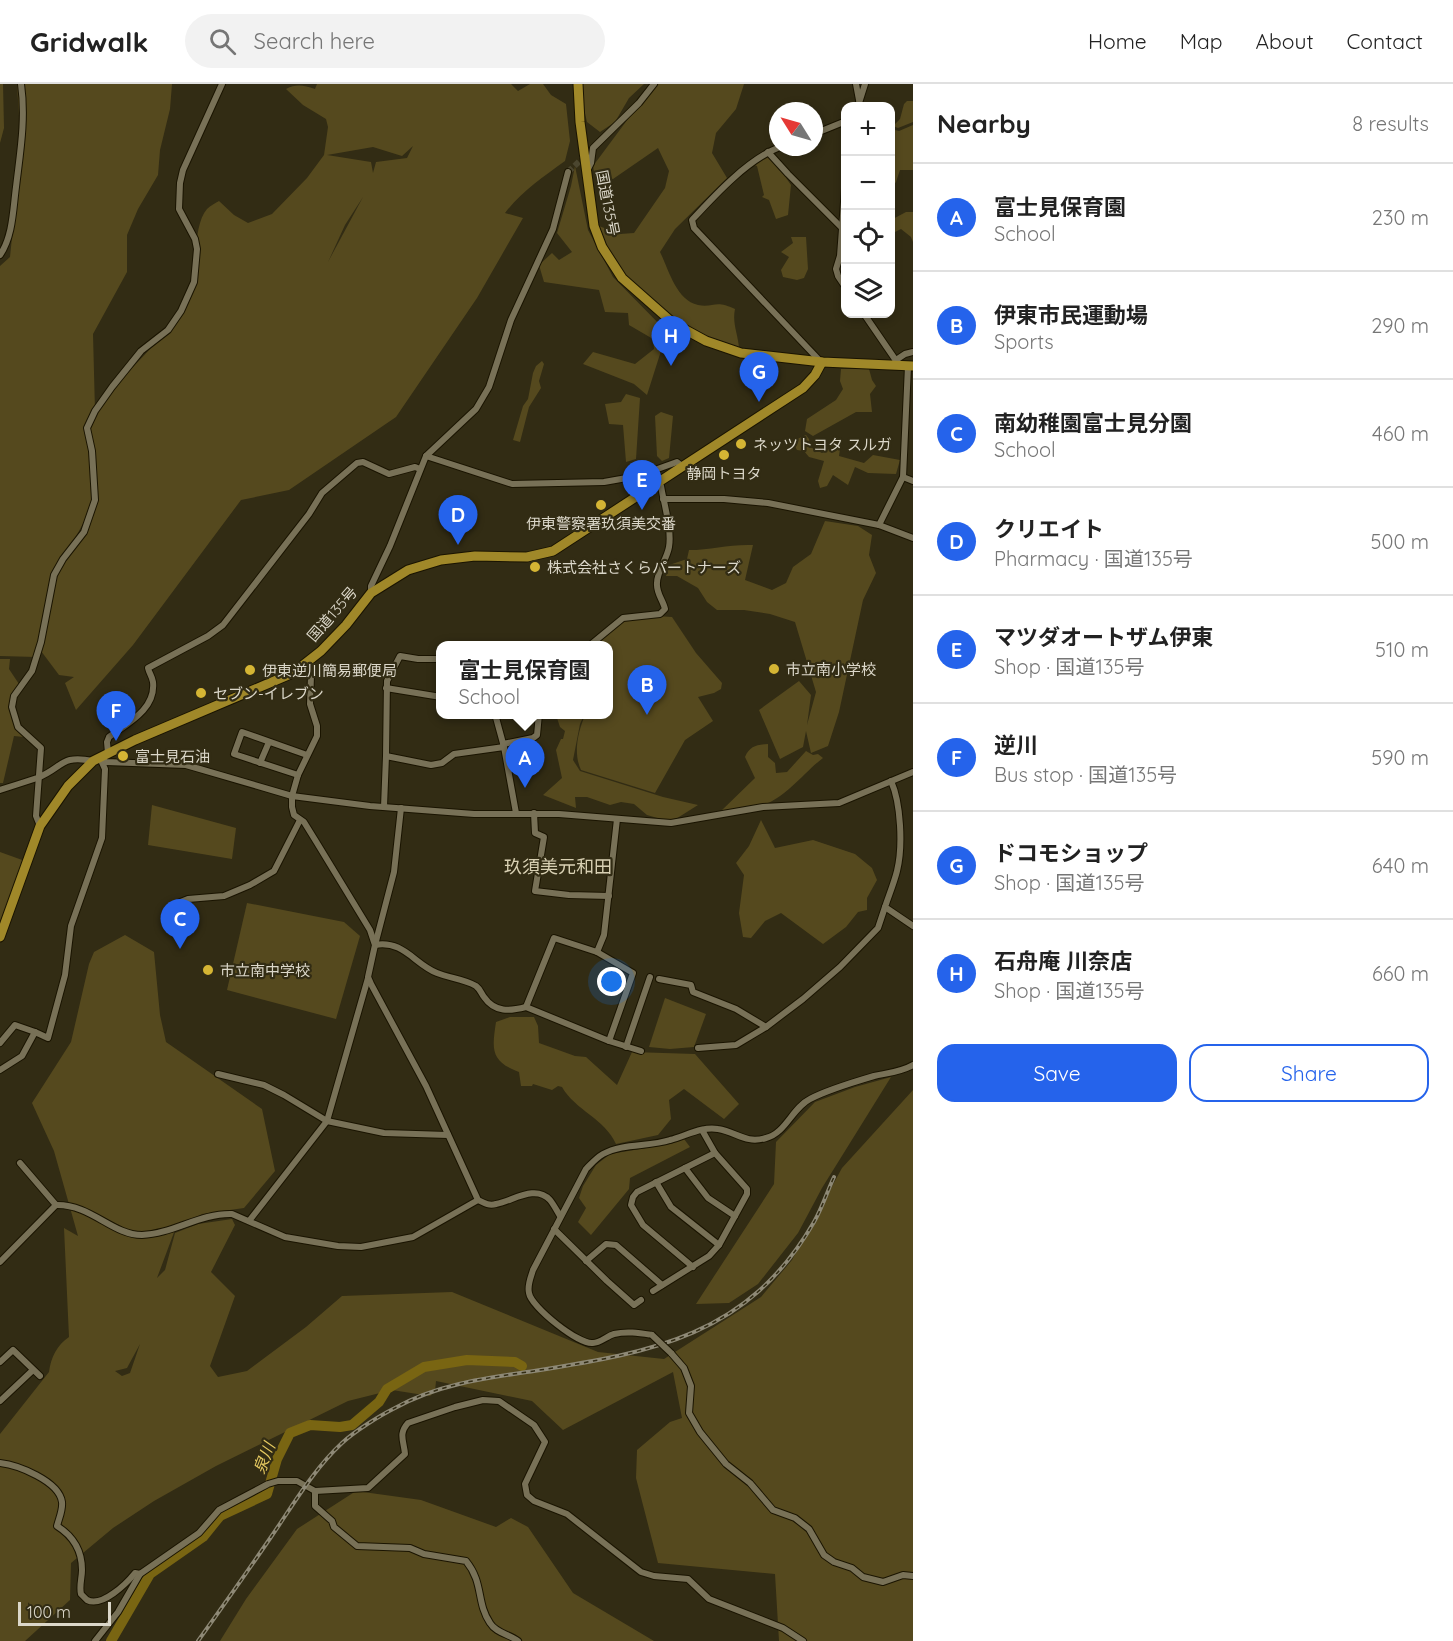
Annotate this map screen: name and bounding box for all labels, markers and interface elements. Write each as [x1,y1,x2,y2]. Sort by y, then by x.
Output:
search box [185,14,605,68]
text: Gridwalk [30,24,149,59]
icon: search [206,25,239,58]
text: Search here [254,27,375,55]
text: Home [1088,28,1147,54]
text: Map [1180,28,1223,54]
text: About [1256,28,1314,54]
text: Contact [1347,28,1423,54]
north arrow [769,102,823,156]
map controls [841,102,895,318]
button: + [841,102,895,156]
text: Nearby [937,107,1031,140]
text: 8 results [1352,111,1429,136]
button: − [841,156,895,210]
street label: 国道135号 [592,169,624,237]
text: 富士見保育園 [994,193,1126,221]
text: A [950,205,963,230]
text: 230 m [1372,205,1429,230]
button: locate [841,210,895,264]
text: School [994,221,1056,246]
button: layers [841,264,895,318]
text: 伊東市民運動場 [994,301,1148,329]
text: B [950,313,963,338]
text: 290 m [1371,313,1429,338]
pin: H [652,316,690,366]
text: Sports [994,329,1054,354]
pin: G [740,352,778,402]
text: 南幼稚園富士見分園 [994,409,1192,437]
text: C [950,421,963,446]
text: 460 m [1372,421,1429,446]
place label: ネッツトヨタ スルガ [753,435,892,454]
marker: ネッツトヨタ スルガ [734,437,748,451]
text: School [994,437,1056,462]
marker: 静岡トヨタ [717,448,731,462]
pin: E [622,460,662,510]
place label: 静岡トヨタ [686,464,762,483]
pin: D [438,496,478,545]
marker: 伊東警察署玖須美交番 [594,498,608,512]
place label: 伊東警察署玖須美交番 [526,514,676,533]
text: クリエイト [994,515,1104,543]
text: D [949,529,964,554]
text: 500 m [1371,529,1429,554]
text: Pharmacy · 国道135号 [994,546,1193,571]
place label: 株式会社さくらパートナーズ [547,558,741,577]
marker: 株式会社さくらパートナーズ [528,560,542,574]
street label: 国道135号 [303,583,361,645]
text: マツダオートザム伊東 [994,623,1214,651]
text: E [951,637,962,662]
text: 510 m [1375,637,1429,662]
popup [436,641,613,719]
text: Shop · 国道135号 [994,654,1144,679]
text: 富士見保育園 [458,656,591,684]
place label: 市立南小学校 [786,660,876,679]
place label: 伊東逆川簡易郵便局 [262,661,397,680]
marker: 市立南小学校 [767,662,781,676]
marker: 伊東逆川簡易郵便局 [243,663,257,677]
pin: B [628,666,666,715]
place label: セブン-イレブン [213,684,324,703]
text: School [458,684,520,709]
marker: セブン-イレブン [194,686,208,700]
pin: F [96,692,136,741]
text: 逆川 [994,731,1038,759]
pin: A [506,738,544,788]
text: F [951,745,962,770]
text: 590 m [1371,745,1429,770]
place label: 富士見石油 [135,747,210,766]
marker: 富士見石油 [116,749,130,763]
text: Bus stop · 国道135号 [994,762,1177,787]
text: ドコモショップ [994,839,1148,867]
text: G [950,853,963,878]
text: 640 m [1372,853,1429,878]
district label: 玖須美元和田 [504,855,612,878]
text: Shop · 国道135号 [994,870,1144,895]
pin: C [160,900,200,949]
text: 石舟庵 川奈店 [994,947,1132,975]
place label: 市立南中学校 [220,961,310,980]
text: H [949,961,964,986]
text: 660 m [1372,961,1429,986]
marker: 市立南中学校 [201,963,215,977]
your location [597,967,626,996]
text: Shop · 国道135号 [994,978,1144,1003]
button: Save [937,1044,1177,1102]
button: Share [1189,1044,1429,1102]
water label: 泉川 [249,1438,280,1477]
scale bar [18,1599,111,1626]
text: 100 m [27,1602,71,1622]

